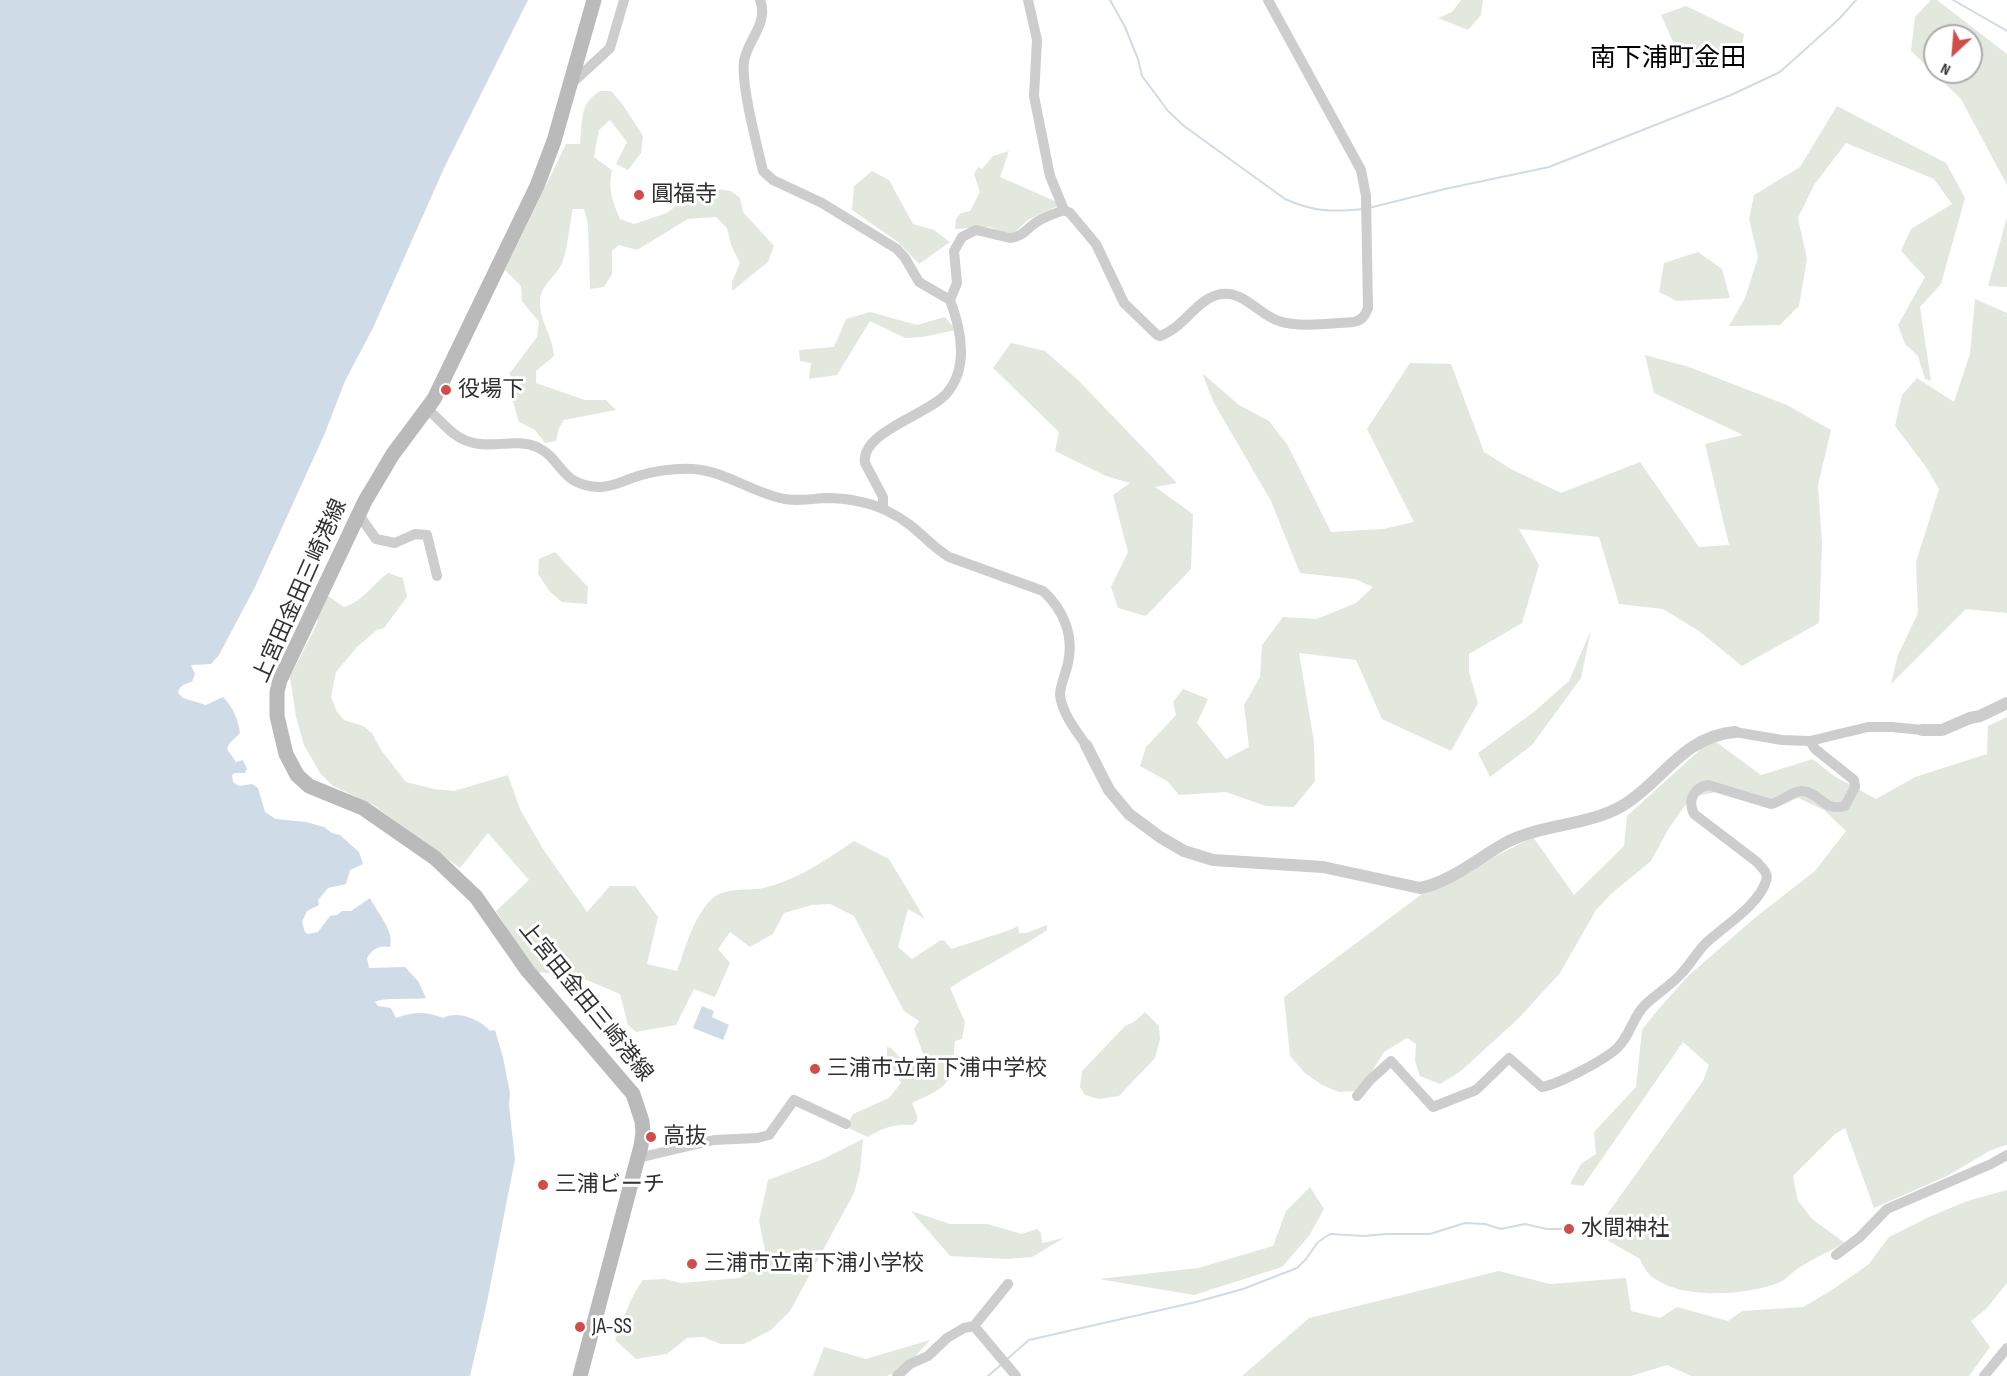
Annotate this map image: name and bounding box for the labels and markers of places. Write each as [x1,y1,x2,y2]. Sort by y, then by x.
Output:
place label: 圓福寺 [651,182,717,208]
marker: 圓福寺 [632,188,646,202]
place label: 役場下 [458,377,524,403]
marker: 役場下 [439,383,453,397]
place label: 三浦市立南下浦中学校 [827,1056,1047,1082]
marker: 三浦市立南下浦中学校 [808,1062,822,1076]
place label: 高抜 [663,1124,707,1150]
marker: 高抜 [644,1130,658,1144]
place label: 三浦ビーチ [555,1172,665,1198]
marker: 三浦ビーチ [536,1178,550,1192]
place label: 水間神社 [1581,1216,1669,1242]
marker: 水間神社 [1562,1222,1576,1236]
place label: 三浦市立南下浦小学校 [704,1251,924,1277]
marker: 三浦市立南下浦小学校 [685,1257,699,1271]
place label: JA-SS [592,1314,632,1340]
marker: JA-SS [573,1320,587,1334]

